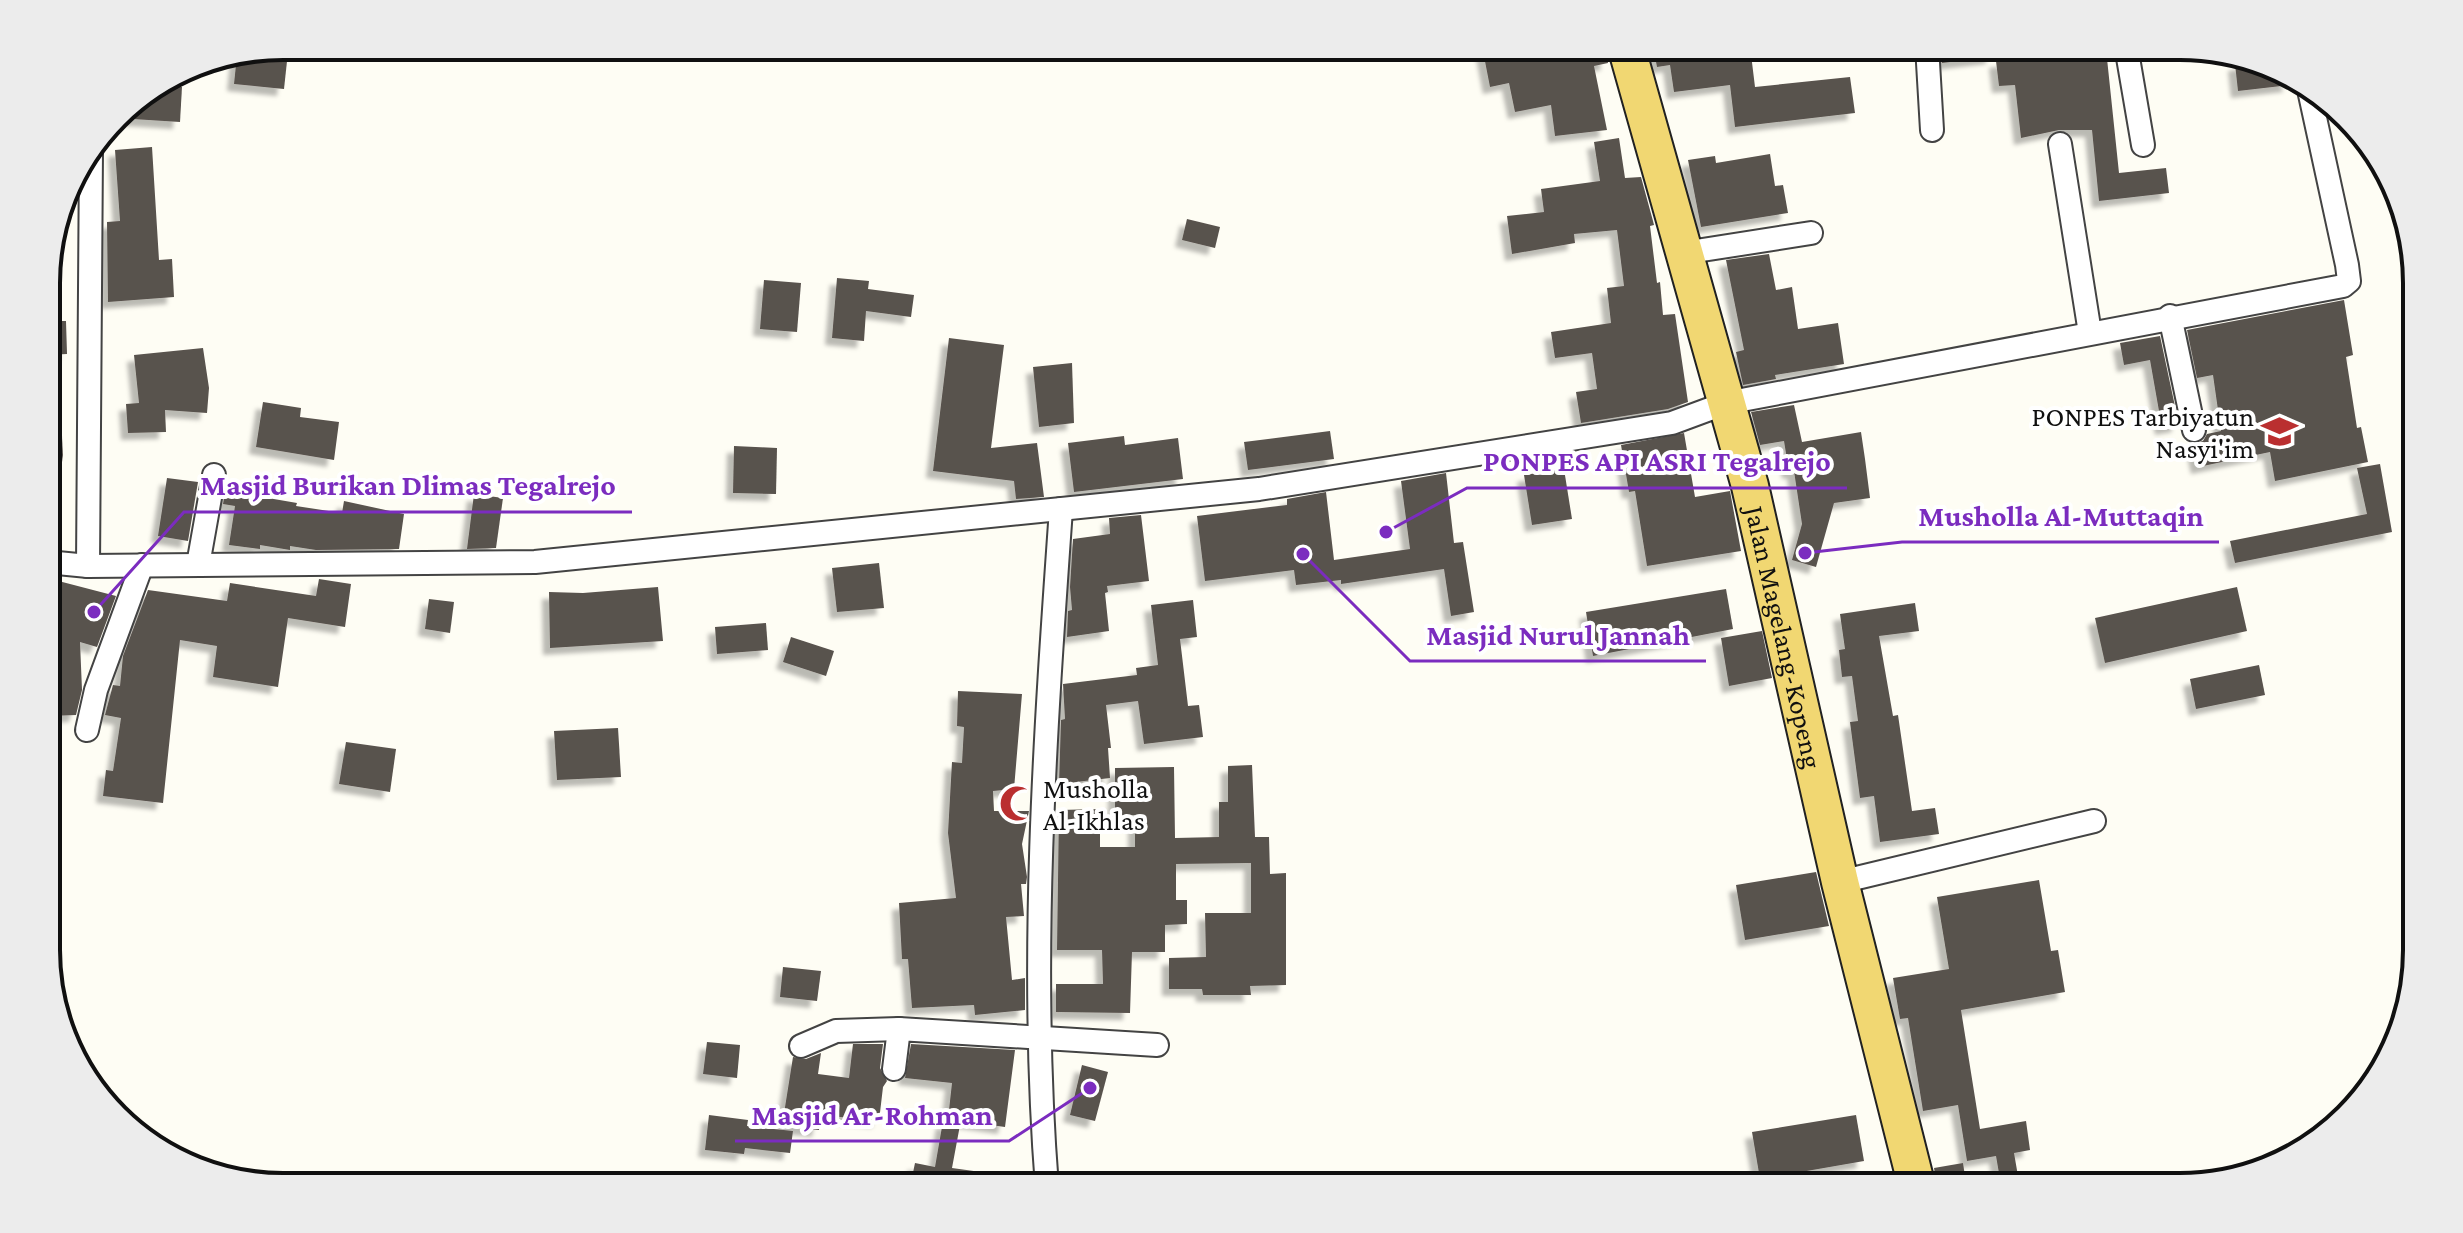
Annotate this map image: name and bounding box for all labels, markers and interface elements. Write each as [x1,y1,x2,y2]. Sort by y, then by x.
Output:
place label: PONPES Tarbiyatun Nasyi'im [2032,401,2254,464]
school or university icon: PONPES Tarbiyatun Nasyi'im [2261,413,2299,451]
callout: PONPES API ASRI Tegalrejo [1467,434,1847,488]
text: PONPES API ASRI Tegalrejo [1483,444,1831,478]
callout: Masjid Burikan Dlimas Tegalrejo [184,458,632,512]
text: Masjid Burikan Dlimas Tegalrejo [200,468,616,502]
callout: Musholla Al-Muttaqin [1902,488,2219,542]
text: Musholla Al-Muttaqin [1918,499,2204,532]
street label: Jalan Magelang-Kopeng [1738,500,1829,772]
callout: Masjid Nurul Jannah [1410,607,1706,661]
text: Masjid Nurul Jannah [1426,618,1690,652]
place label: Musholla Al-Ikhlas [1043,773,1149,836]
mosque icon: Musholla Al-Ikhlas [998,785,1036,823]
callout: Masjid Ar-Rohman [735,1087,1009,1141]
text: Masjid Ar-Rohman [751,1098,993,1132]

